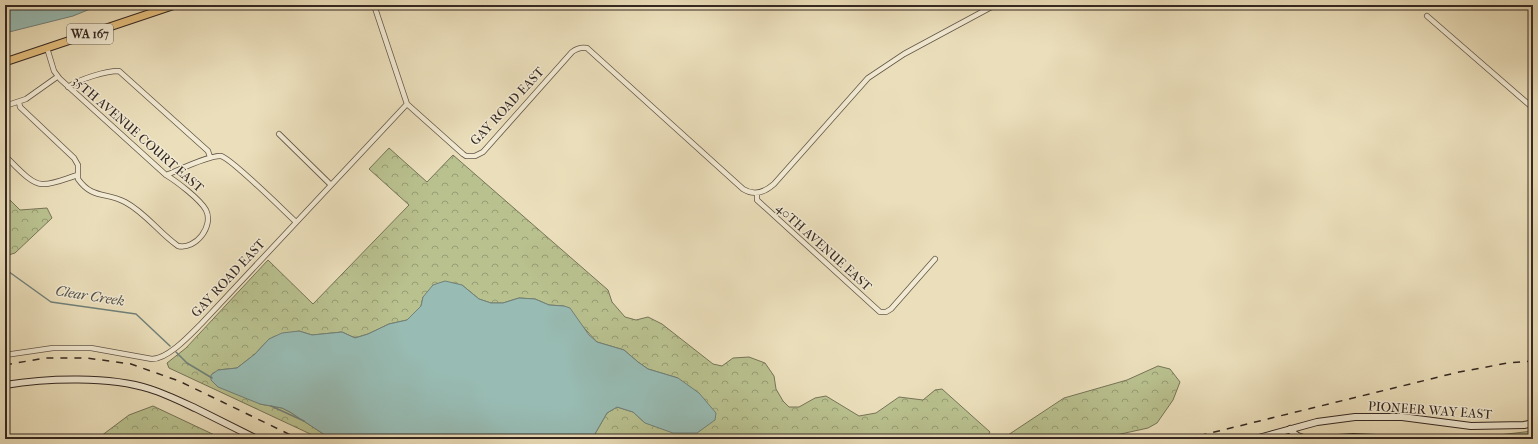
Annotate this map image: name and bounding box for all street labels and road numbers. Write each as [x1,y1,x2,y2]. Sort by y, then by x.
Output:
road number: WA 167 [67,24,113,44]
street label: GAY ROAD EAST [467,64,547,148]
street label: 35TH AVENUE COURT EAST [69,73,207,195]
street label: 40TH AVENUE EAST [773,200,875,294]
street label: GAY ROAD EAST [188,236,268,320]
street label: PIONEER WAY EAST [1368,398,1493,422]

